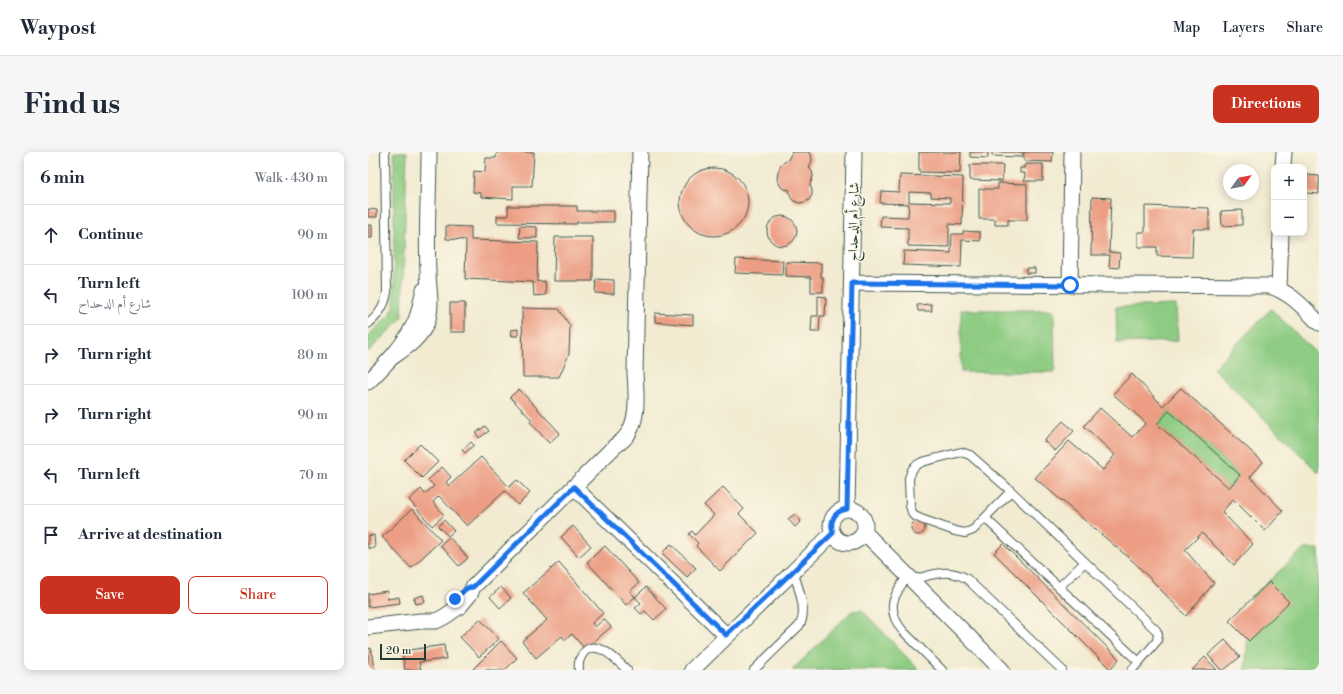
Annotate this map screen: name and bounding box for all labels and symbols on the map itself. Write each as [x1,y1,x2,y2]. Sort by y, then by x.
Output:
north arrow [1223,164,1259,200]
street label: شارع أم الدحداح [842,182,867,262]
route start [1061,276,1079,294]
route end [446,590,464,608]
scale bar [380,642,426,661]

